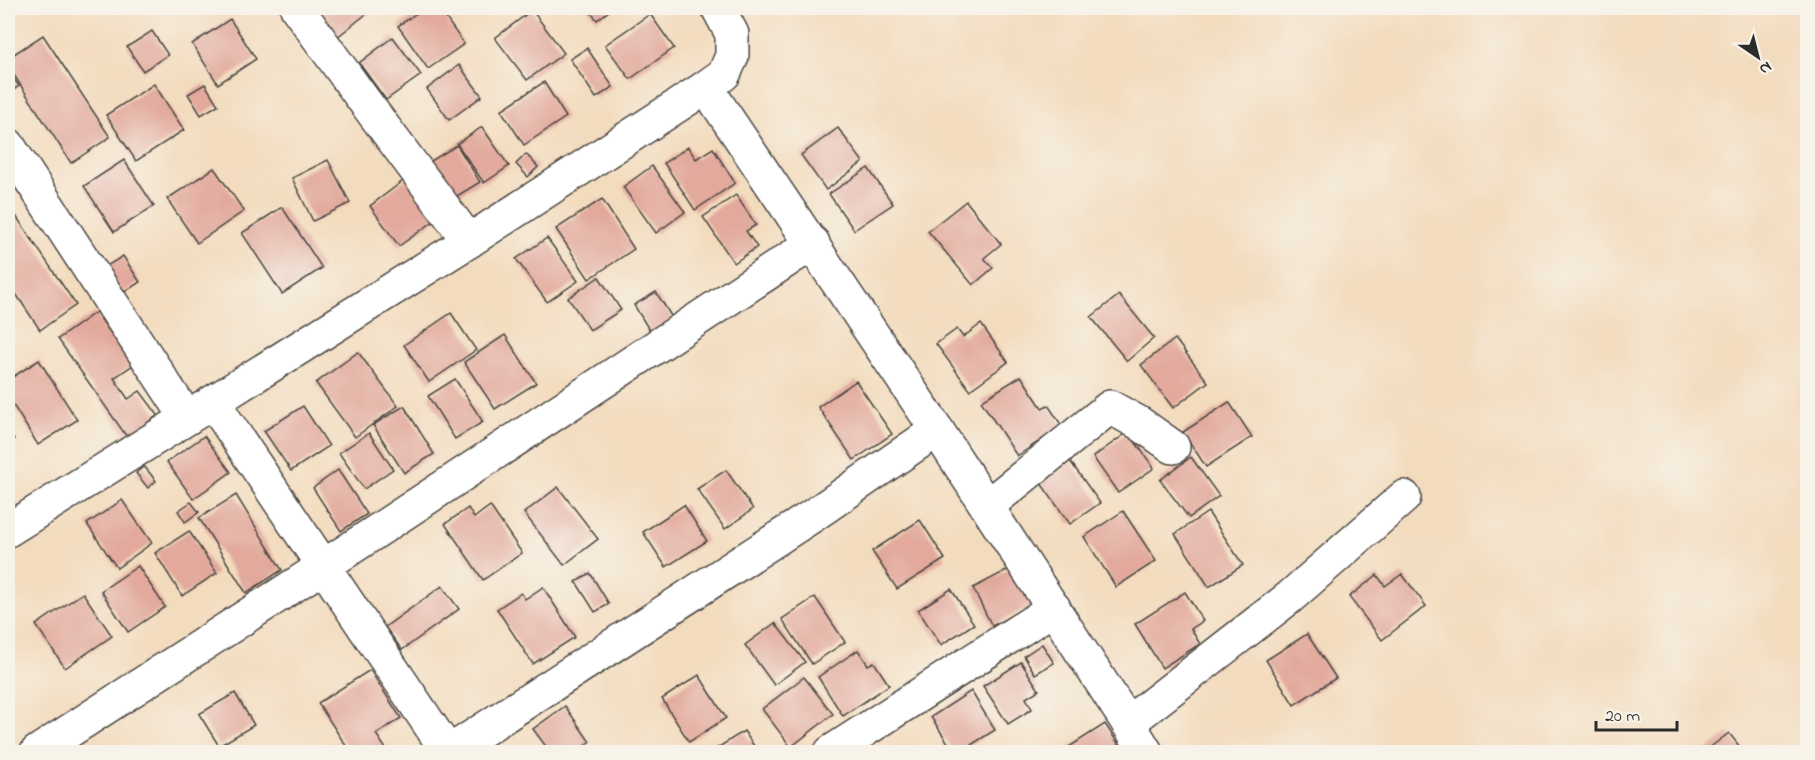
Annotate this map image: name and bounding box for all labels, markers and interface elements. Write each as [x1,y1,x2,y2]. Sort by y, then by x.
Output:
north arrow [1728,27,1788,87]
text: N [1754,55,1777,81]
scale bar [1596,694,1677,732]
text: 20 m [1605,704,1640,730]

